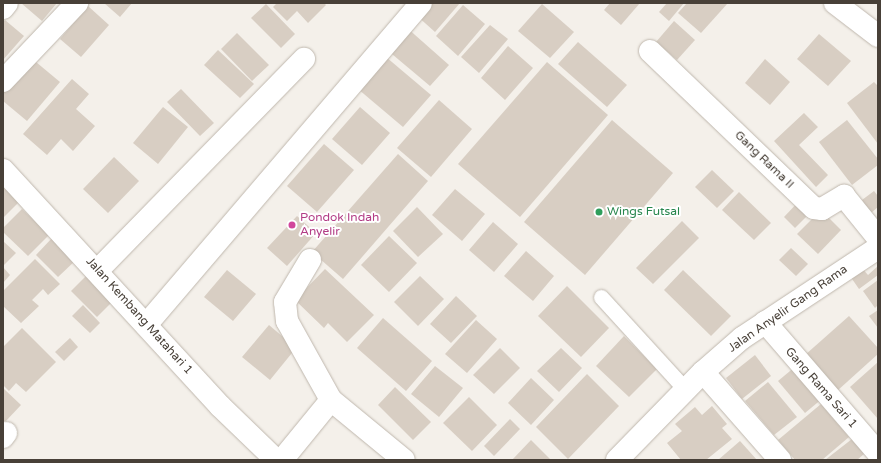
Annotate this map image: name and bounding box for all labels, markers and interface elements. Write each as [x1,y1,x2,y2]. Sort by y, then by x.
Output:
street label: Gang Rama II [731,128,797,192]
place label: Wings Futsal [607,205,680,219]
marker: Wings Futsal [594,207,604,217]
place label: Pondok Indah Anyelir [300,211,379,239]
marker: Pondok Indah Anyelir [287,220,297,230]
street label: Jalan Kembang Matahari 1 [83,255,195,377]
street label: Jalan Anyelir Gang Rama [726,262,850,356]
street label: Gang Rama Sari 1 [782,345,860,431]

